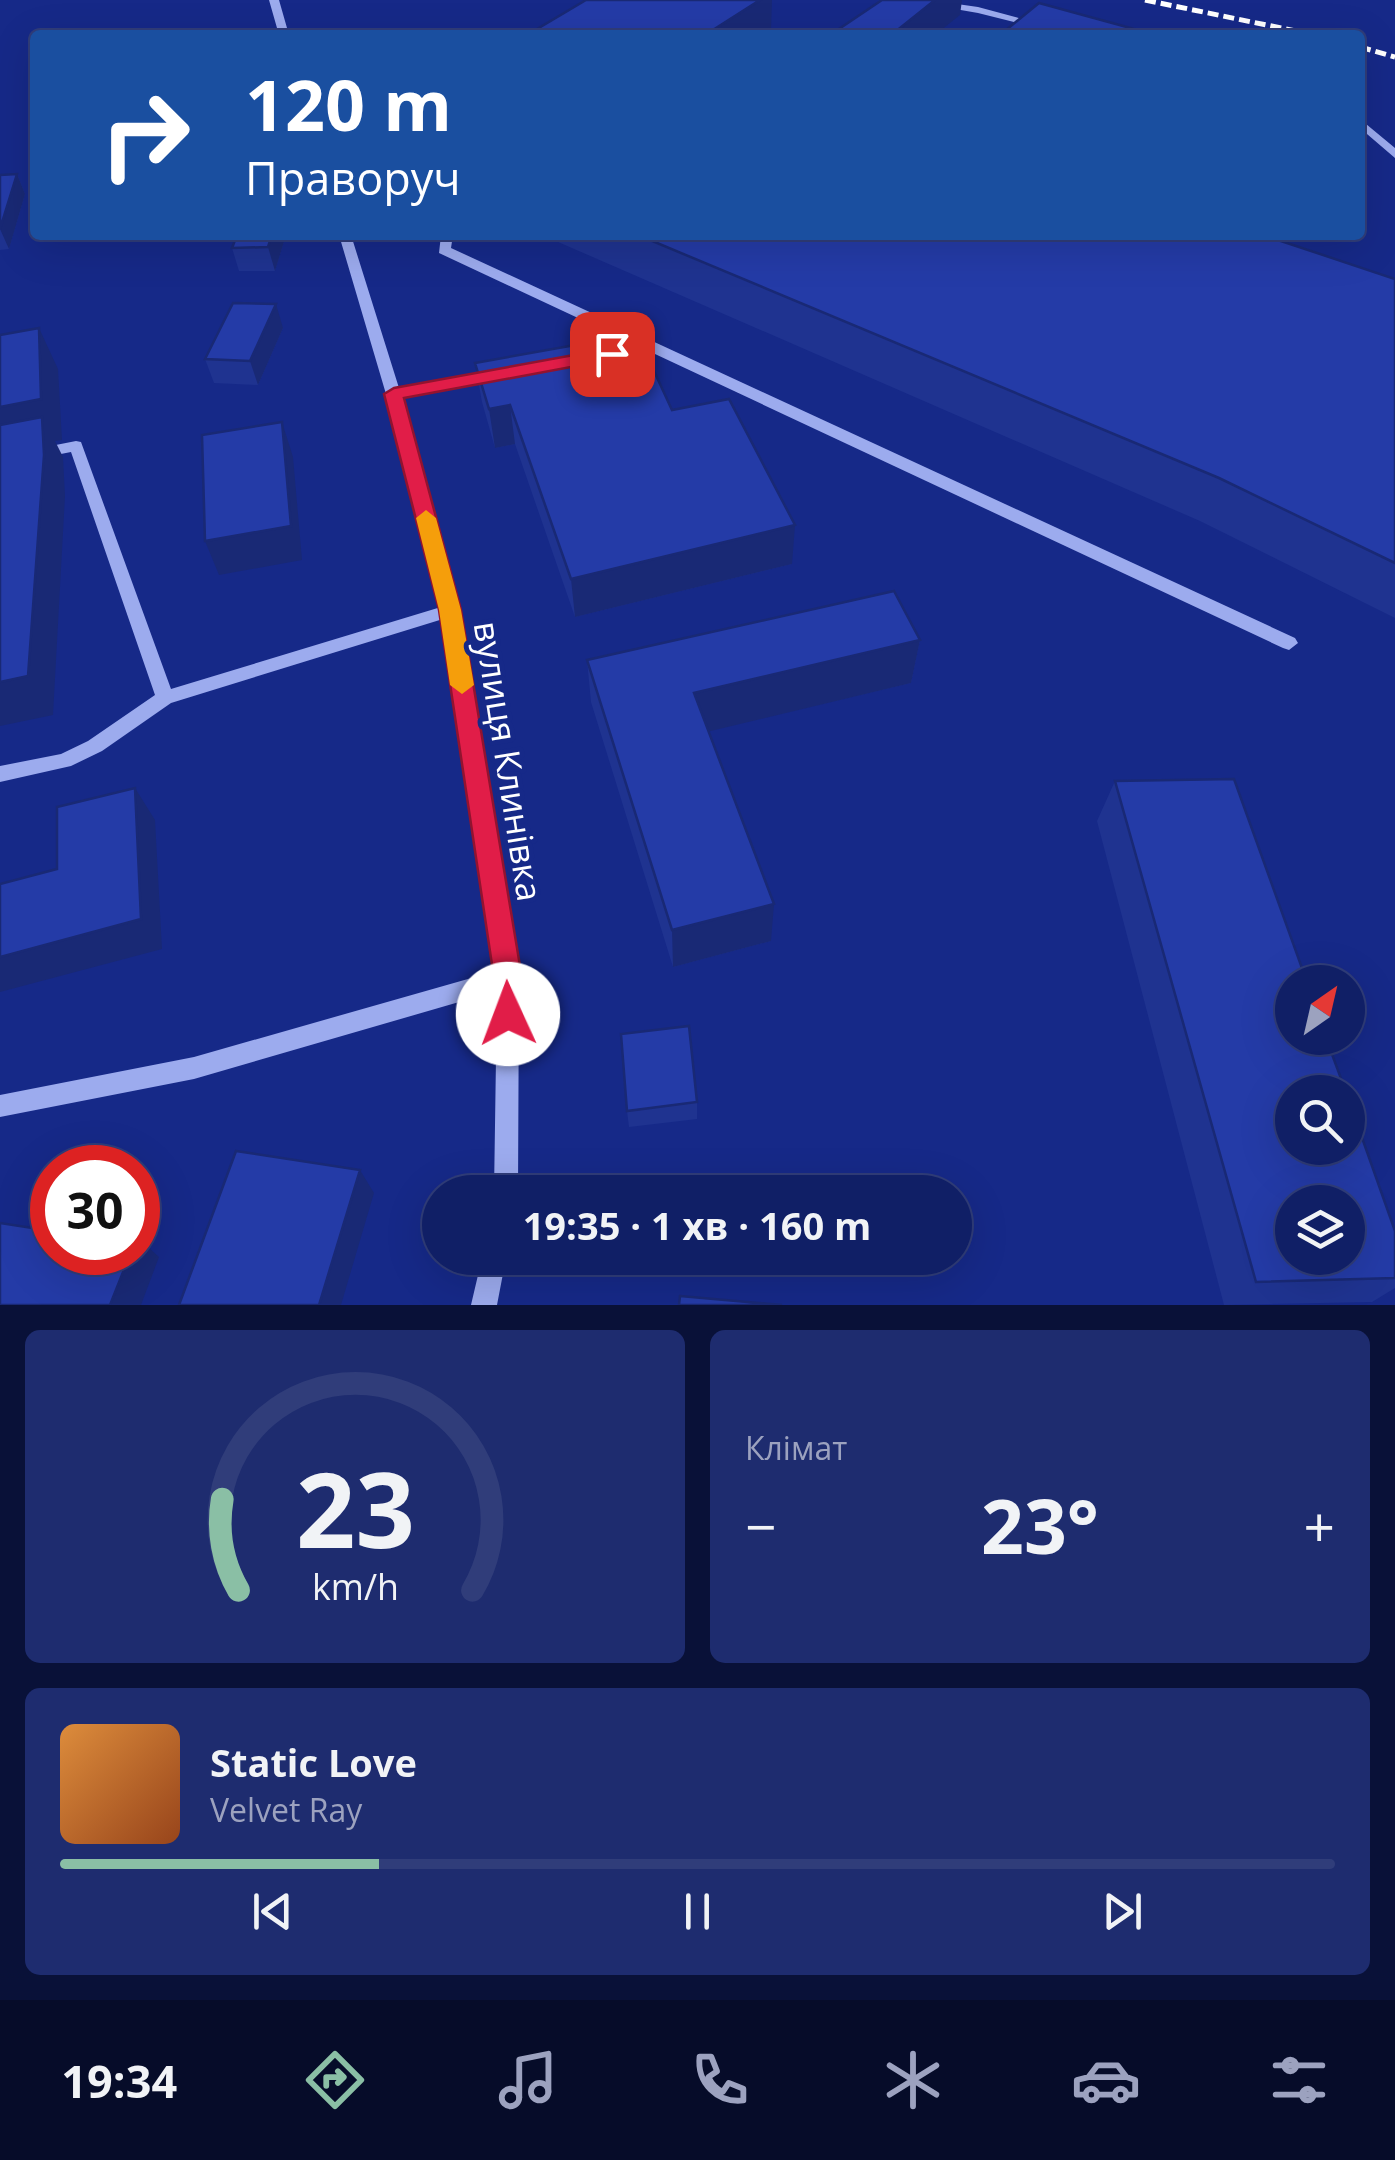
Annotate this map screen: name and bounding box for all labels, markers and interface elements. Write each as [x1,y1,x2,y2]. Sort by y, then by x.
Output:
text: 120 m [245,56,452,152]
icon: right [80,70,210,200]
text: Праворуч [245,147,461,208]
pin [570,312,655,397]
icon: arrive [585,327,640,382]
street label: вулиця Клинівка [464,618,554,904]
position arrow [456,962,560,1066]
north arrow [1275,965,1365,1055]
map controls [1275,965,1365,1275]
button: search [1275,1075,1365,1165]
speed limit sign: 30 [30,1145,160,1275]
button: layers [1275,1185,1365,1275]
text: 19:35 · 1 хв · 160 m [523,1199,871,1251]
text: Клімат [745,1426,847,1469]
text: 23 [296,1437,414,1578]
text: 23° [981,1474,1099,1576]
text: − [745,1488,776,1563]
text: + [1304,1488,1335,1563]
text: km/h [312,1562,398,1610]
text: Static Love [210,1736,417,1788]
text: Velvet Ray [210,1788,362,1831]
icon: previous [245,1884,300,1939]
icon: pause [670,1884,725,1939]
icon: next [1095,1884,1150,1939]
icon: directions [300,2045,370,2115]
icon: music [493,2045,563,2115]
icon: phone [685,2045,755,2115]
icon: climate [878,2045,948,2115]
icon: car [1071,2045,1141,2115]
icon: filters [1264,2045,1334,2115]
text: 19:34 [61,2050,177,2111]

